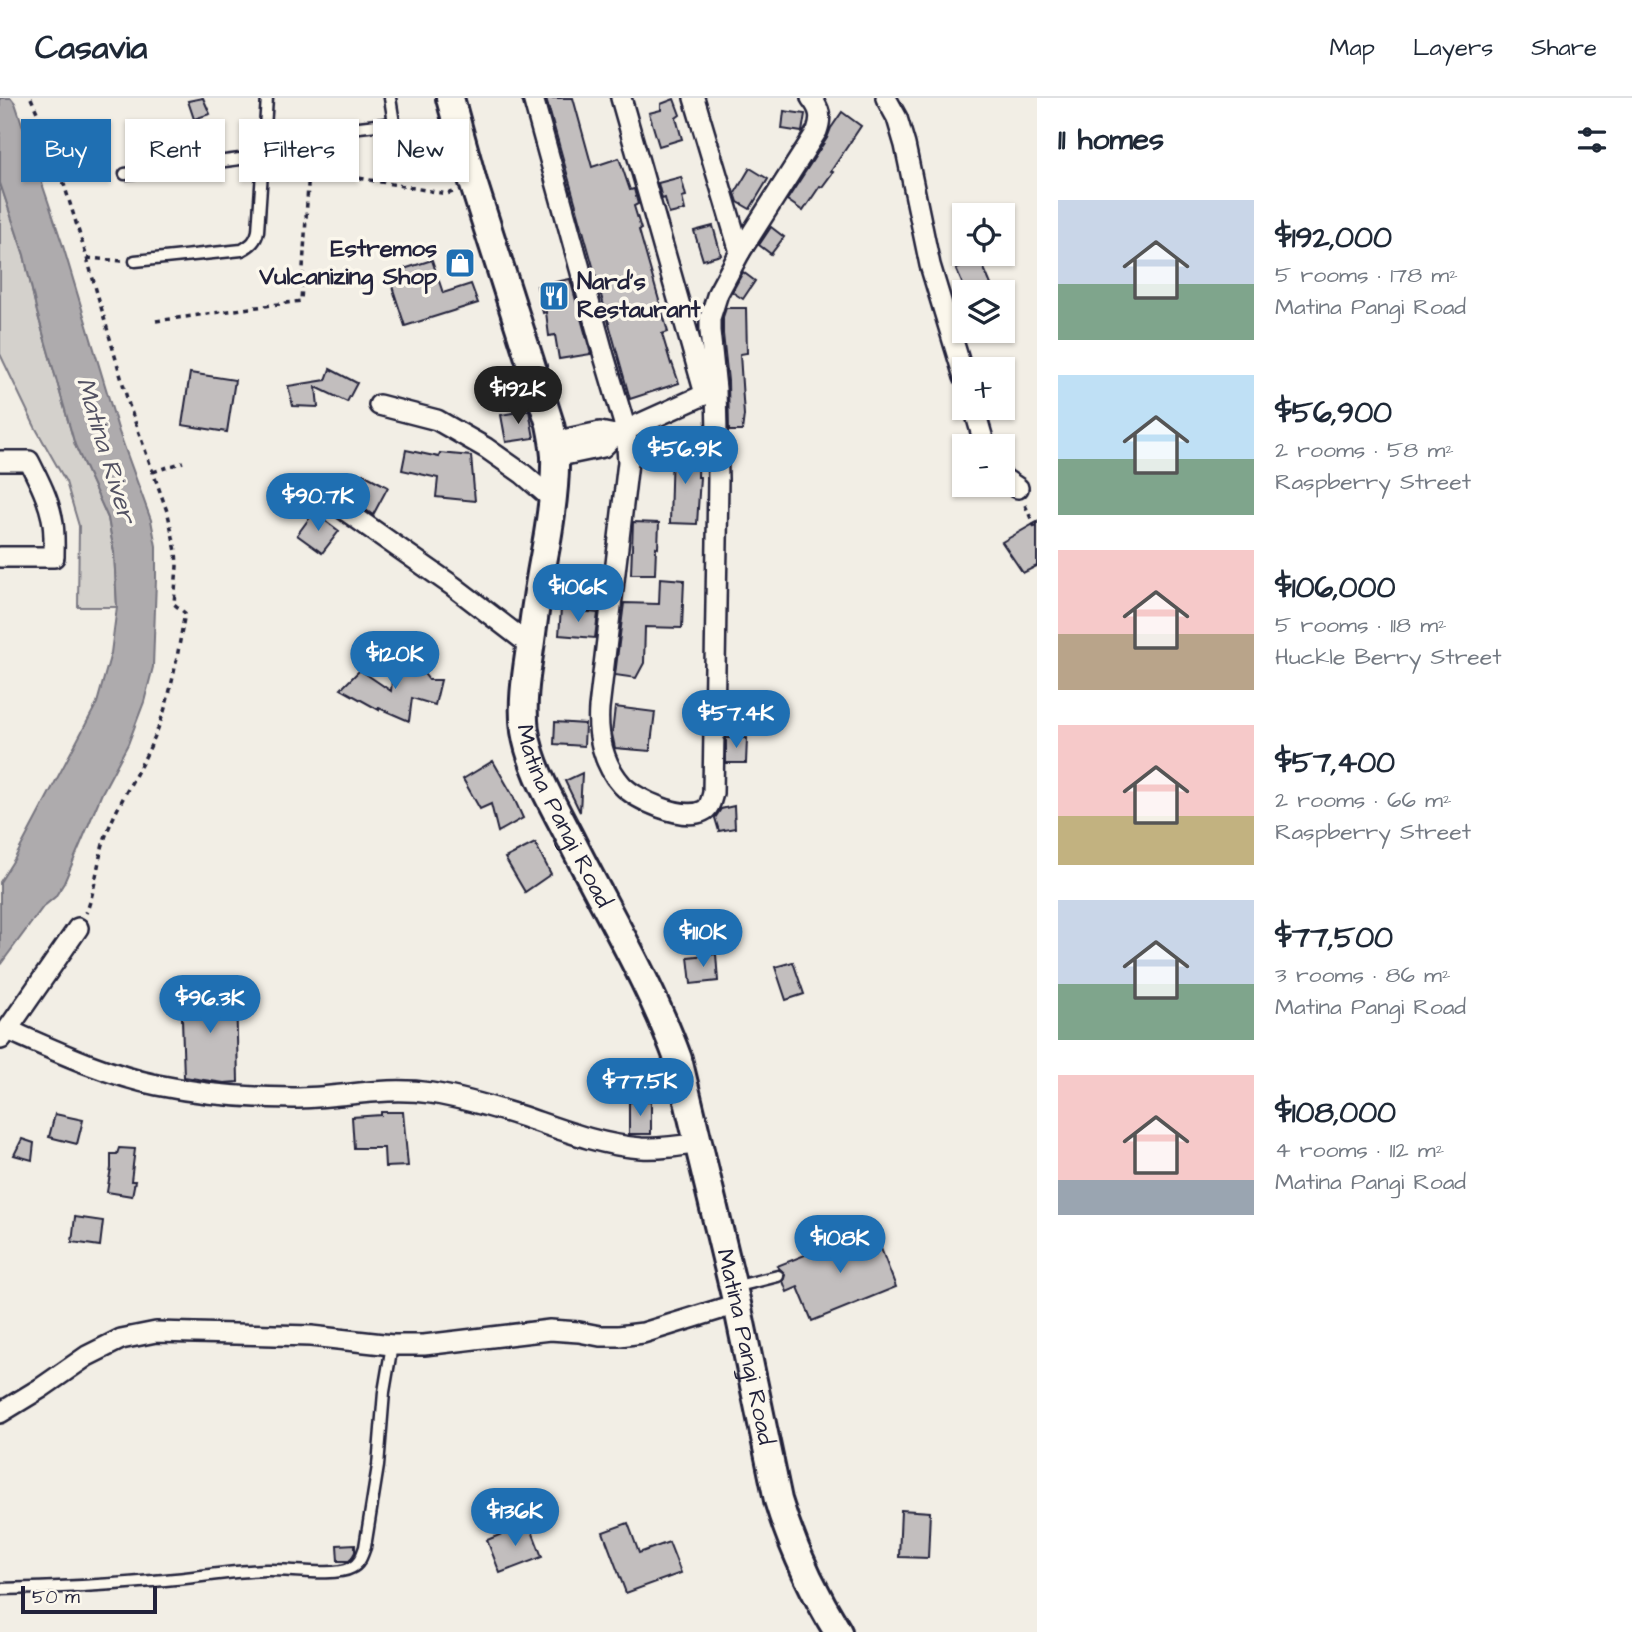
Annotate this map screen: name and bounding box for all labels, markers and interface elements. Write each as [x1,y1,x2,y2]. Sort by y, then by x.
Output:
text: Casavia [35,25,147,71]
text: Map [1330,31,1375,65]
text: Layers [1413,31,1493,65]
text: Share [1531,31,1597,65]
chip: Buy [21,119,111,182]
chip: Rent [125,119,225,182]
chip: Filters [239,119,359,182]
chip: New [373,119,469,182]
text: 11 homes [1058,119,1164,161]
icon: filters [1573,121,1611,159]
map controls [952,203,1015,497]
button: locate [952,203,1015,266]
text: $192,000 [1275,217,1392,259]
icon: home [1114,228,1198,312]
place label: Estremos Vulcanizing Shop [258,232,438,295]
shop icon: Estremos Vulcanizing Shop [443,246,477,280]
text: 5 rooms · 178 m² [1275,259,1458,291]
place label: Nard's Restaurant [577,265,701,327]
restaurant icon: Nard's Restaurant [537,279,571,313]
button: layers [952,280,1015,343]
text: Matina Pangi Road [1275,291,1466,323]
button: + [952,357,1015,420]
pin: $192K [469,366,567,426]
water label: Matina River [67,373,146,530]
text: $192K [490,373,546,405]
text: $56,900 [1275,392,1392,434]
icon: home [1114,403,1198,487]
pin: $56.9K [628,426,742,486]
text: $56.9K [648,433,722,465]
button: − [952,434,1015,497]
text: 2 rooms · 58 m² [1275,434,1454,466]
text: Raspberry Street [1275,466,1471,498]
pin: $90.7K [261,474,375,533]
text: $90.7K [282,480,354,512]
pin: $106K [529,564,627,624]
text: $106,000 [1275,567,1395,609]
text: $106K [549,571,607,603]
icon: home [1114,578,1198,662]
text: 5 rooms · 118 m² [1275,609,1447,641]
pin: $120K [346,632,444,691]
text: $120K [366,638,424,670]
text: Huckle Berry Street [1275,641,1502,673]
pin: $57.4K [679,690,793,750]
text: $57.4K [698,697,774,729]
street label: Matina Pangi Road [507,722,620,914]
text: $57,400 [1275,742,1395,784]
icon: home [1114,753,1198,837]
text: 2 rooms · 66 m² [1275,784,1452,816]
text: Raspberry Street [1275,816,1471,848]
pin: $110K [654,910,752,969]
text: $110K [679,916,727,948]
text: $77,500 [1275,917,1393,959]
icon: home [1114,928,1198,1012]
text: 3 rooms · 86 m² [1275,959,1451,991]
pin: $96.3K [153,976,267,1035]
text: $96.3K [175,982,245,1014]
text: Matina Pangi Road [1275,991,1466,1023]
pin: $77.5K [583,1058,697,1118]
text: $77.5K [603,1065,677,1097]
text: $108,000 [1275,1092,1396,1134]
icon: home [1114,1103,1198,1187]
text: 4 rooms · 112 m² [1275,1134,1444,1166]
text: Matina Pangi Road [1275,1166,1466,1198]
pin: $108K [791,1216,889,1275]
text: $108K [810,1222,870,1254]
street label: Matina Pangi Road [707,1245,783,1448]
pin: $136K [466,1488,564,1548]
text: $136K [487,1495,543,1527]
scale bar [21,1583,158,1615]
text: 50 m [32,1584,80,1611]

